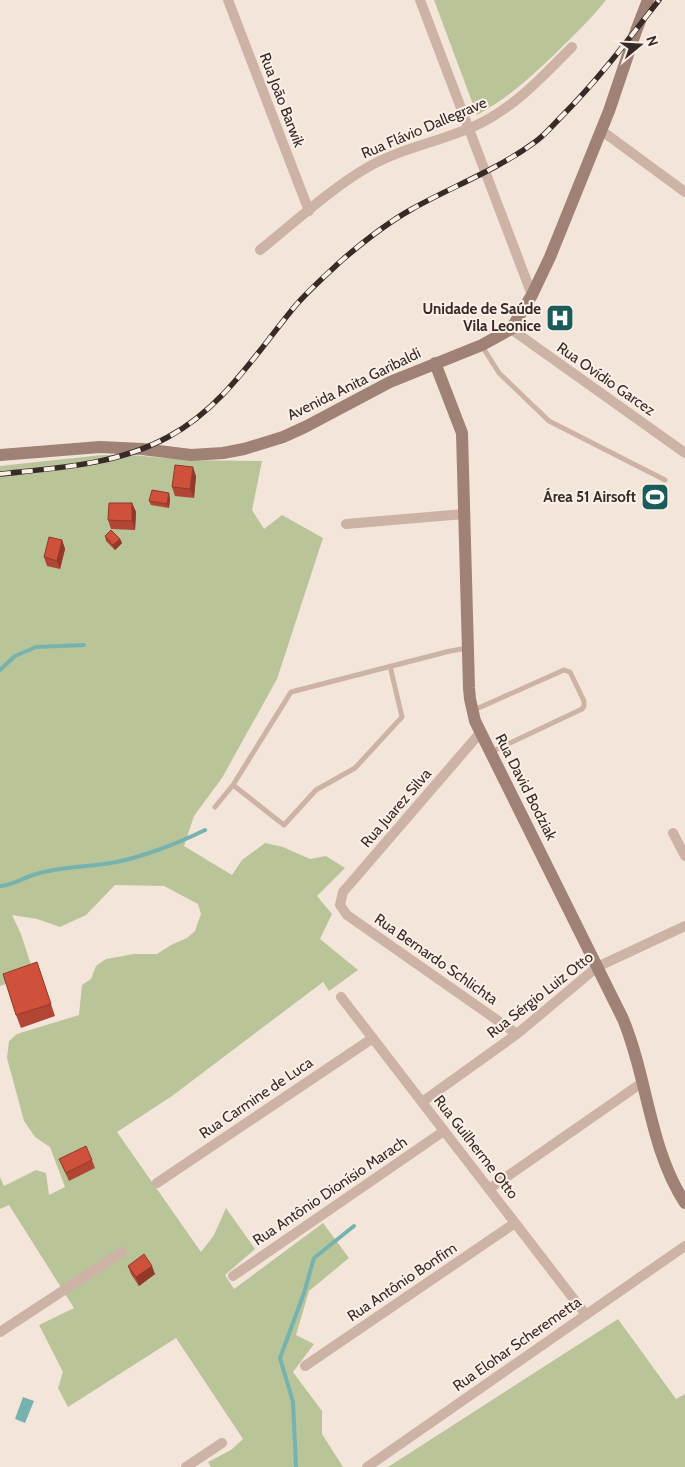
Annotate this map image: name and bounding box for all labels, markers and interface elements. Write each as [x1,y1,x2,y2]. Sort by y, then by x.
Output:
north arrow [615,20,665,70]
text: N [642,33,662,48]
street label: Rua João Barwik [256,50,308,150]
street label: Rua Flávio Dallegrave [359,93,490,163]
place label: Unidade de Saúde Vila Leonice [423,300,541,335]
hospital icon: Unidade de Saúde Vila Leonice [545,303,575,333]
street label: Rua Ovídio Garcez [553,338,659,420]
street label: Avenida Anita Garibaldi [284,344,424,424]
sports icon: Área 51 Airsoft [640,482,670,512]
place label: Área 51 Airsoft [543,487,636,506]
street label: Rua David Bodziak [491,731,561,843]
street label: Rua Juarez Silva [357,764,436,851]
street label: Rua Bernardo Schlichta [371,910,502,1009]
street label: Rua Sérgio Luiz Otto [483,948,597,1042]
street label: Rua Carmine de Luca [196,1053,317,1143]
street label: Rua Guilherme Otto [430,1092,522,1202]
street label: Rua Antônio Dionísio Marach [249,1133,411,1249]
street label: Rua Antônio Bonfim [344,1239,460,1325]
street label: Rua Elohar Scheremetta [449,1292,585,1395]

